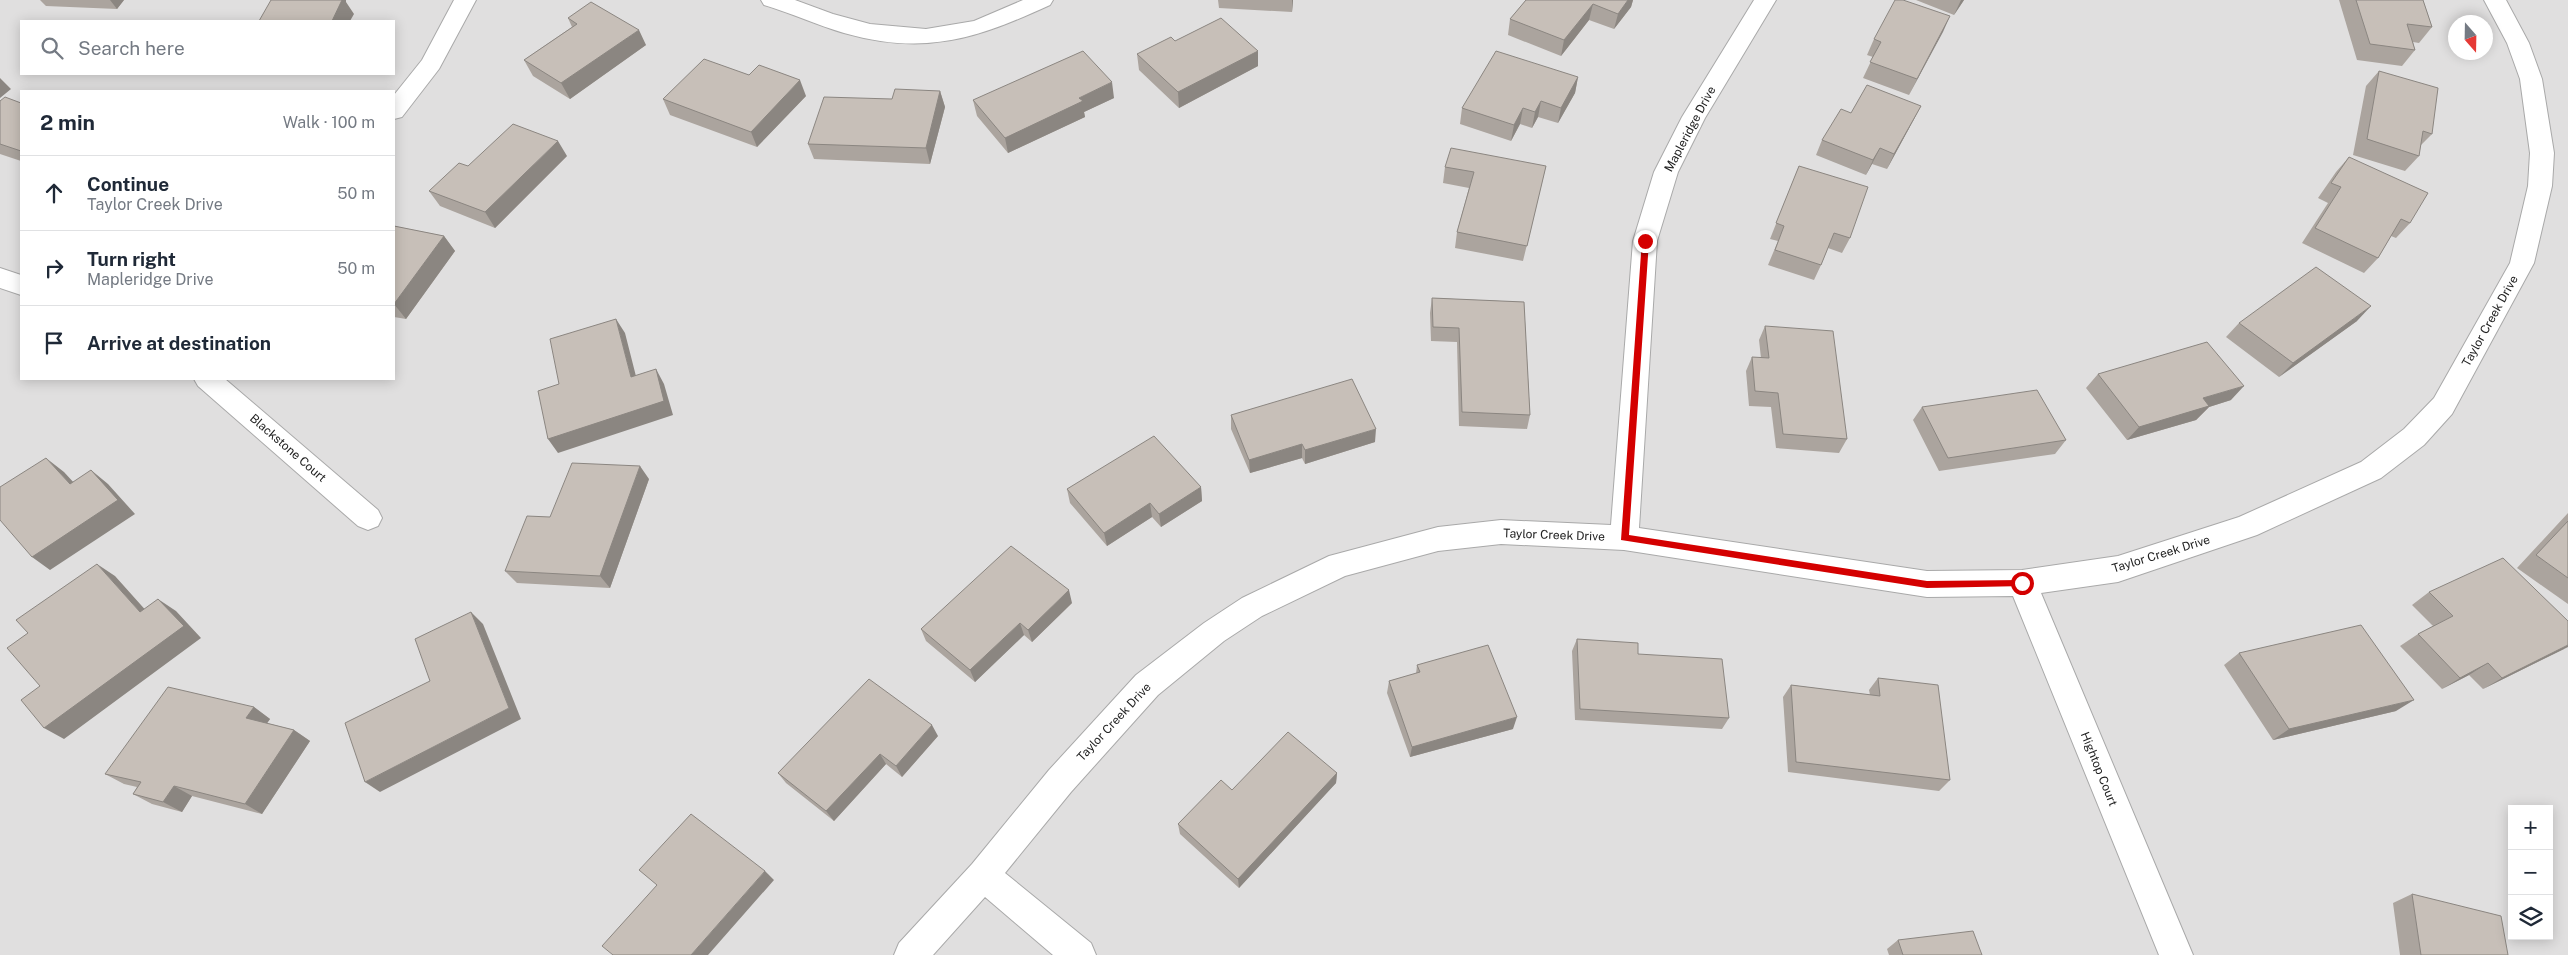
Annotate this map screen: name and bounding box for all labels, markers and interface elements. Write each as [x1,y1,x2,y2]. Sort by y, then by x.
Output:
north arrow [2448,15,2493,60]
search box [20,20,395,75]
icon: search [38,34,66,62]
text: Search here [78,37,185,59]
street label: Mapleridge Drive [1662,84,1719,174]
text: 2 min [40,110,95,135]
text: Walk · 100 m [283,113,375,132]
text: Continue [87,173,169,195]
icon: ahead [40,179,68,207]
text: 50 m [337,184,375,203]
text: Taylor Creek Drive [87,195,223,214]
route end [1634,230,1657,253]
text: Turn right [87,248,176,270]
icon: right [40,254,68,282]
text: 50 m [337,259,375,278]
text: Mapleridge Drive [87,270,214,289]
street label: Taylor Creek Drive [2459,273,2521,369]
icon: arrive [40,329,68,357]
text: Arrive at destination [87,332,271,354]
street label: Blackstone Court [247,411,329,485]
street label: Taylor Creek Drive [1503,526,1605,544]
street label: Taylor Creek Drive [2110,532,2212,576]
route start [2011,572,2034,595]
street label: Taylor Creek Drive [1074,680,1154,764]
street label: Hightop Court [2078,730,2120,808]
map controls [2508,805,2553,940]
button: + [2508,805,2553,850]
button: − [2508,850,2553,895]
button: layers [2508,895,2553,940]

